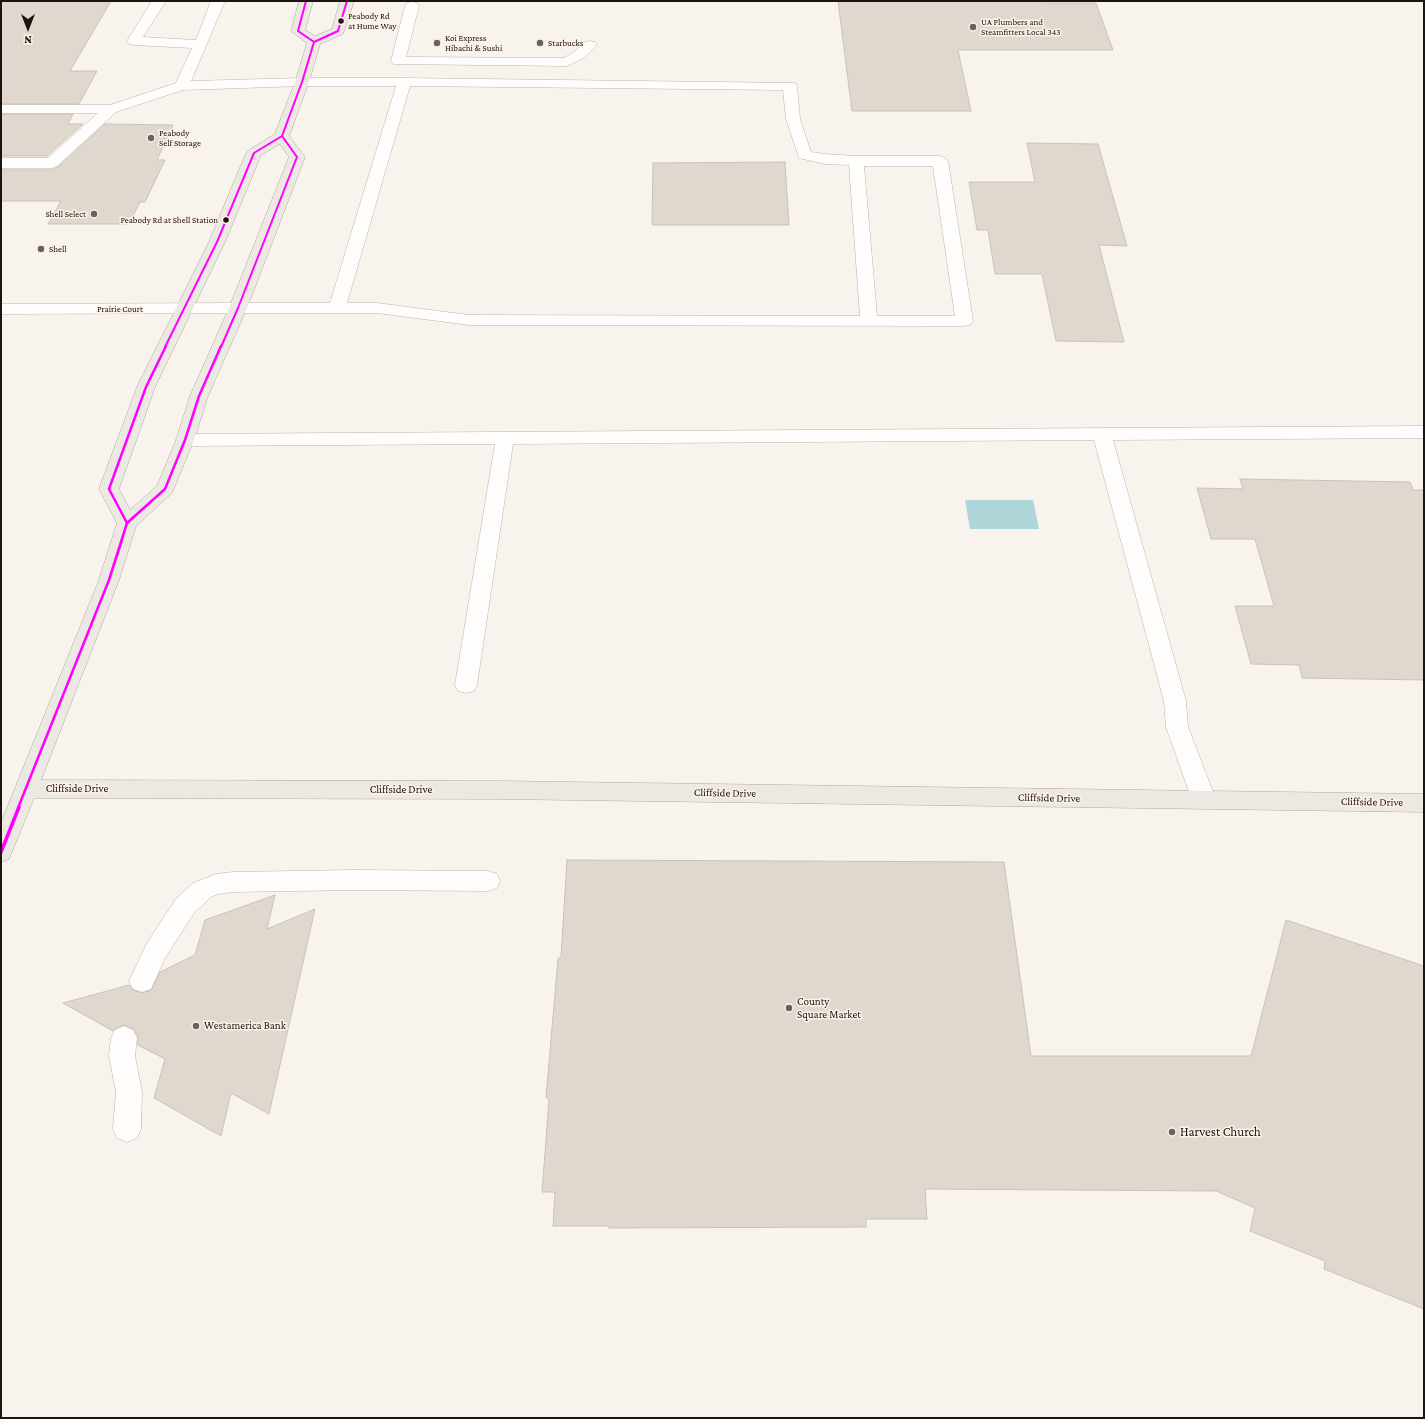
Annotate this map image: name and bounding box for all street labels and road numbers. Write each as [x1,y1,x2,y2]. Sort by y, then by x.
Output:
street label: Prairie Court [97,304,143,314]
street label: Cliffside Drive [46,782,108,796]
street label: Cliffside Drive [370,783,432,797]
street label: Cliffside Drive [694,786,756,800]
street label: Cliffside Drive [1018,791,1080,805]
street label: Cliffside Drive [1341,795,1403,809]

